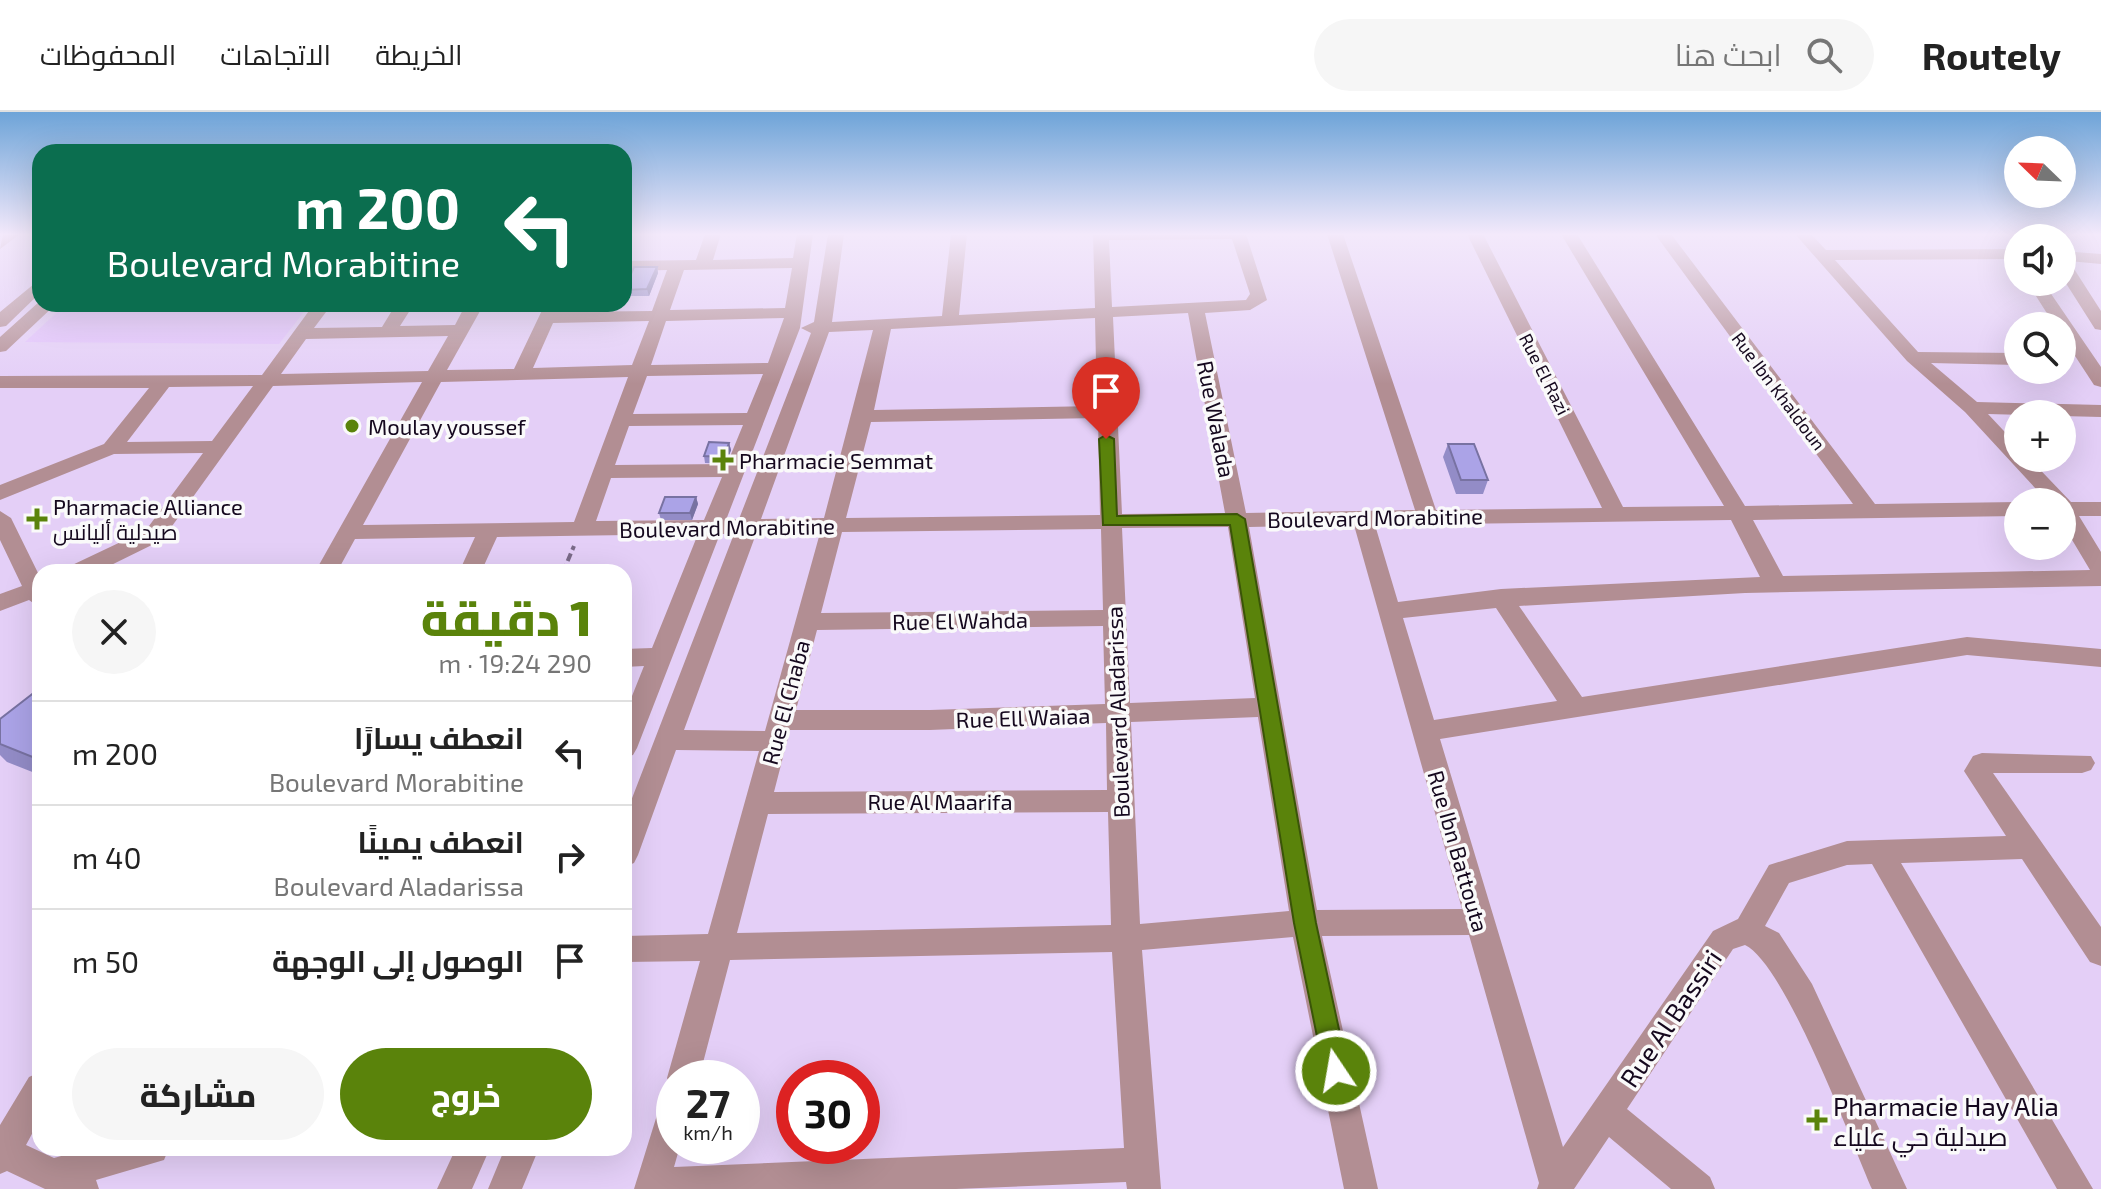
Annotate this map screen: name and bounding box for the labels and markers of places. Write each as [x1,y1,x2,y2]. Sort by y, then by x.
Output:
pin [1072,357,1140,439]
place label: Moulay youssef [368,413,526,439]
marker: Moulay youssef [343,417,361,435]
place label: Pharmacie Semmat [739,447,933,473]
marker: Pharmacie Semmat [714,451,732,469]
place label: Pharmacie Alliance صيدلية أليانس [53,493,243,546]
marker: Pharmacie Alliance صيدلية أليانس [28,510,46,528]
place label: Pharmacie Hay Alia صيدلية حي علياء [1833,1090,2059,1158]
marker: Pharmacie Hay Alia صيدلية حي علياء [1808,1111,1826,1129]

